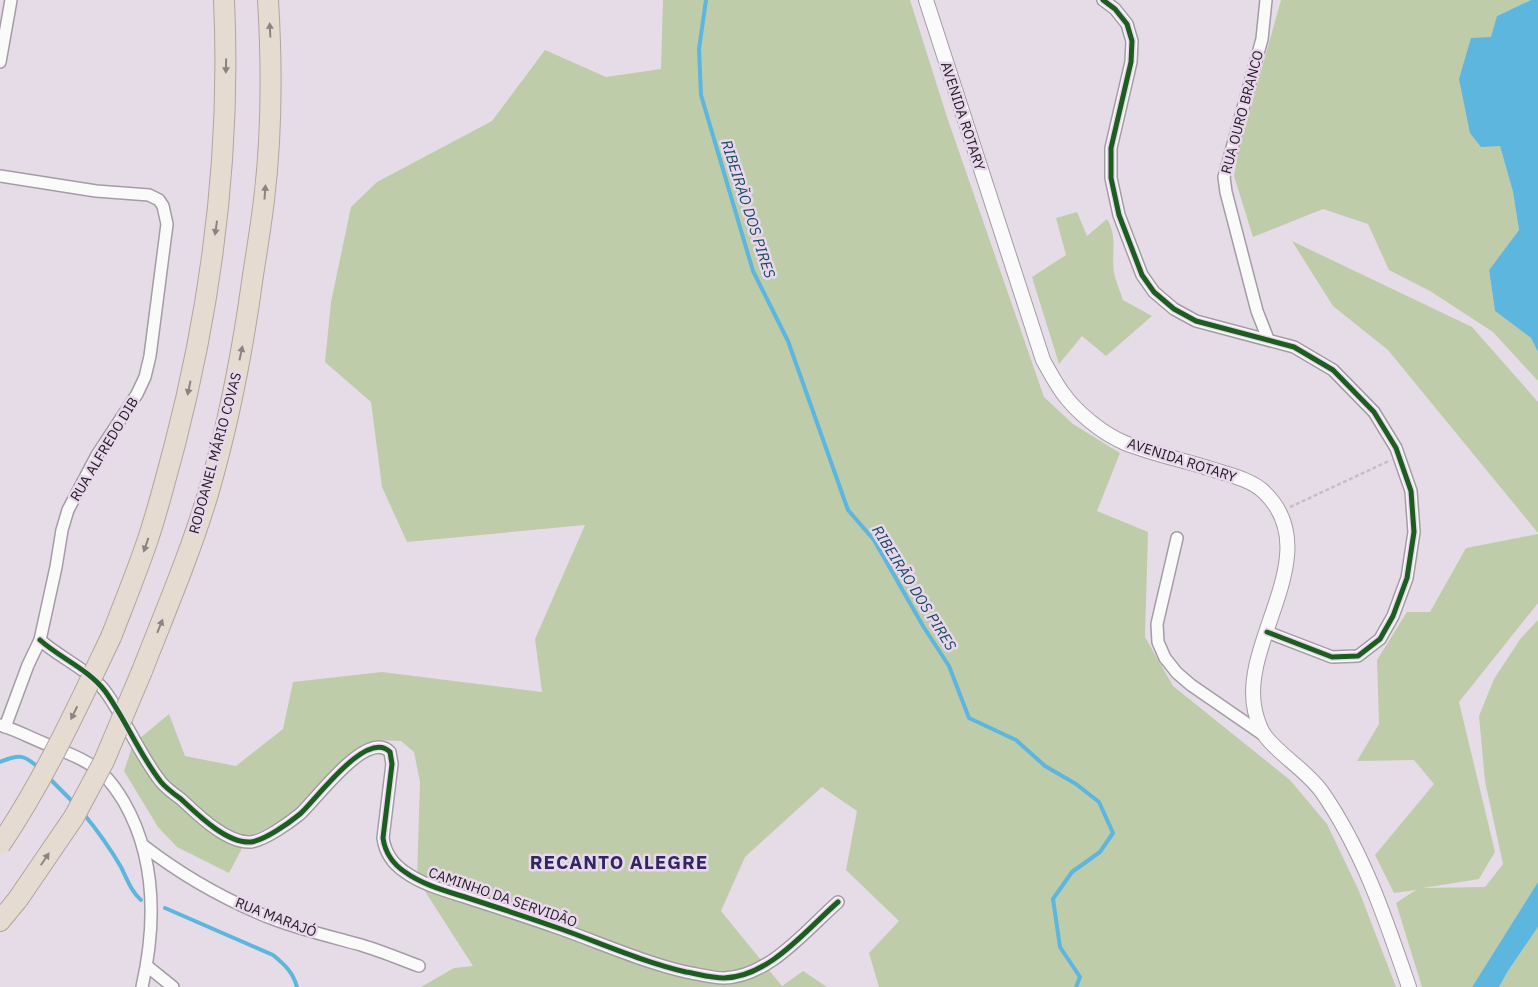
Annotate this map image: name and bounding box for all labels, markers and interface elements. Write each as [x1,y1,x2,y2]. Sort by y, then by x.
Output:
one-way arrow [265,22,273,38]
street label: RUA OURO BRANCO [1217,48,1267,176]
one-way arrow [222,58,230,74]
street label: AVENIDA ROTARY [937,59,989,173]
water label: RIBEIRÃO DOS PIRES [717,137,780,281]
one-way arrow [261,184,269,200]
one-way arrow [212,221,220,237]
one-way arrow [237,346,245,361]
street label: RODOANEL MÁRIO COVAS [184,370,245,536]
one-way arrow [185,381,193,396]
street label: RUA ALFREDO DIB [66,394,142,504]
street label: AVENIDA ROTARY [1125,434,1239,486]
water label: RIBEIRÃO DOS PIRES [868,521,961,654]
one-way arrow [142,538,150,553]
one-way arrow [156,618,164,633]
one-way arrow [70,706,78,720]
district label: RECANTO ALEGRE [530,850,708,874]
one-way arrow [40,852,50,865]
street label: CAMINHO DA SERVIDÃO [426,863,580,931]
street label: RUA MARAJÓ [233,892,320,941]

